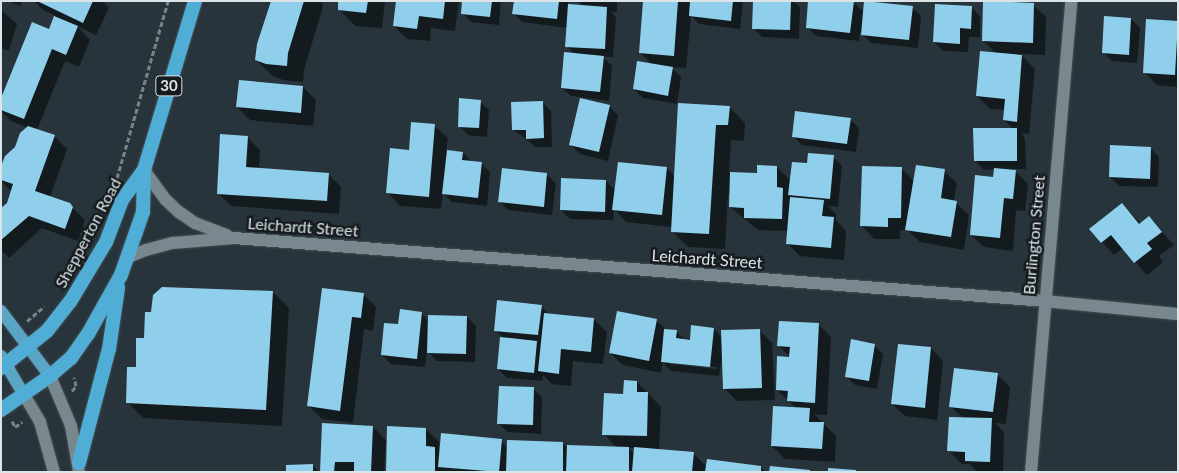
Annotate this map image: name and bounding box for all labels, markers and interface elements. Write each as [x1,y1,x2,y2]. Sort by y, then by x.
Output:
road number: 30 [155,74,183,98]
street label: Shepperton Road [51,175,125,291]
street label: Burlington Street [1019,175,1049,295]
street label: Leichardt Street [247,214,359,240]
street label: Leichardt Street [651,246,763,272]

